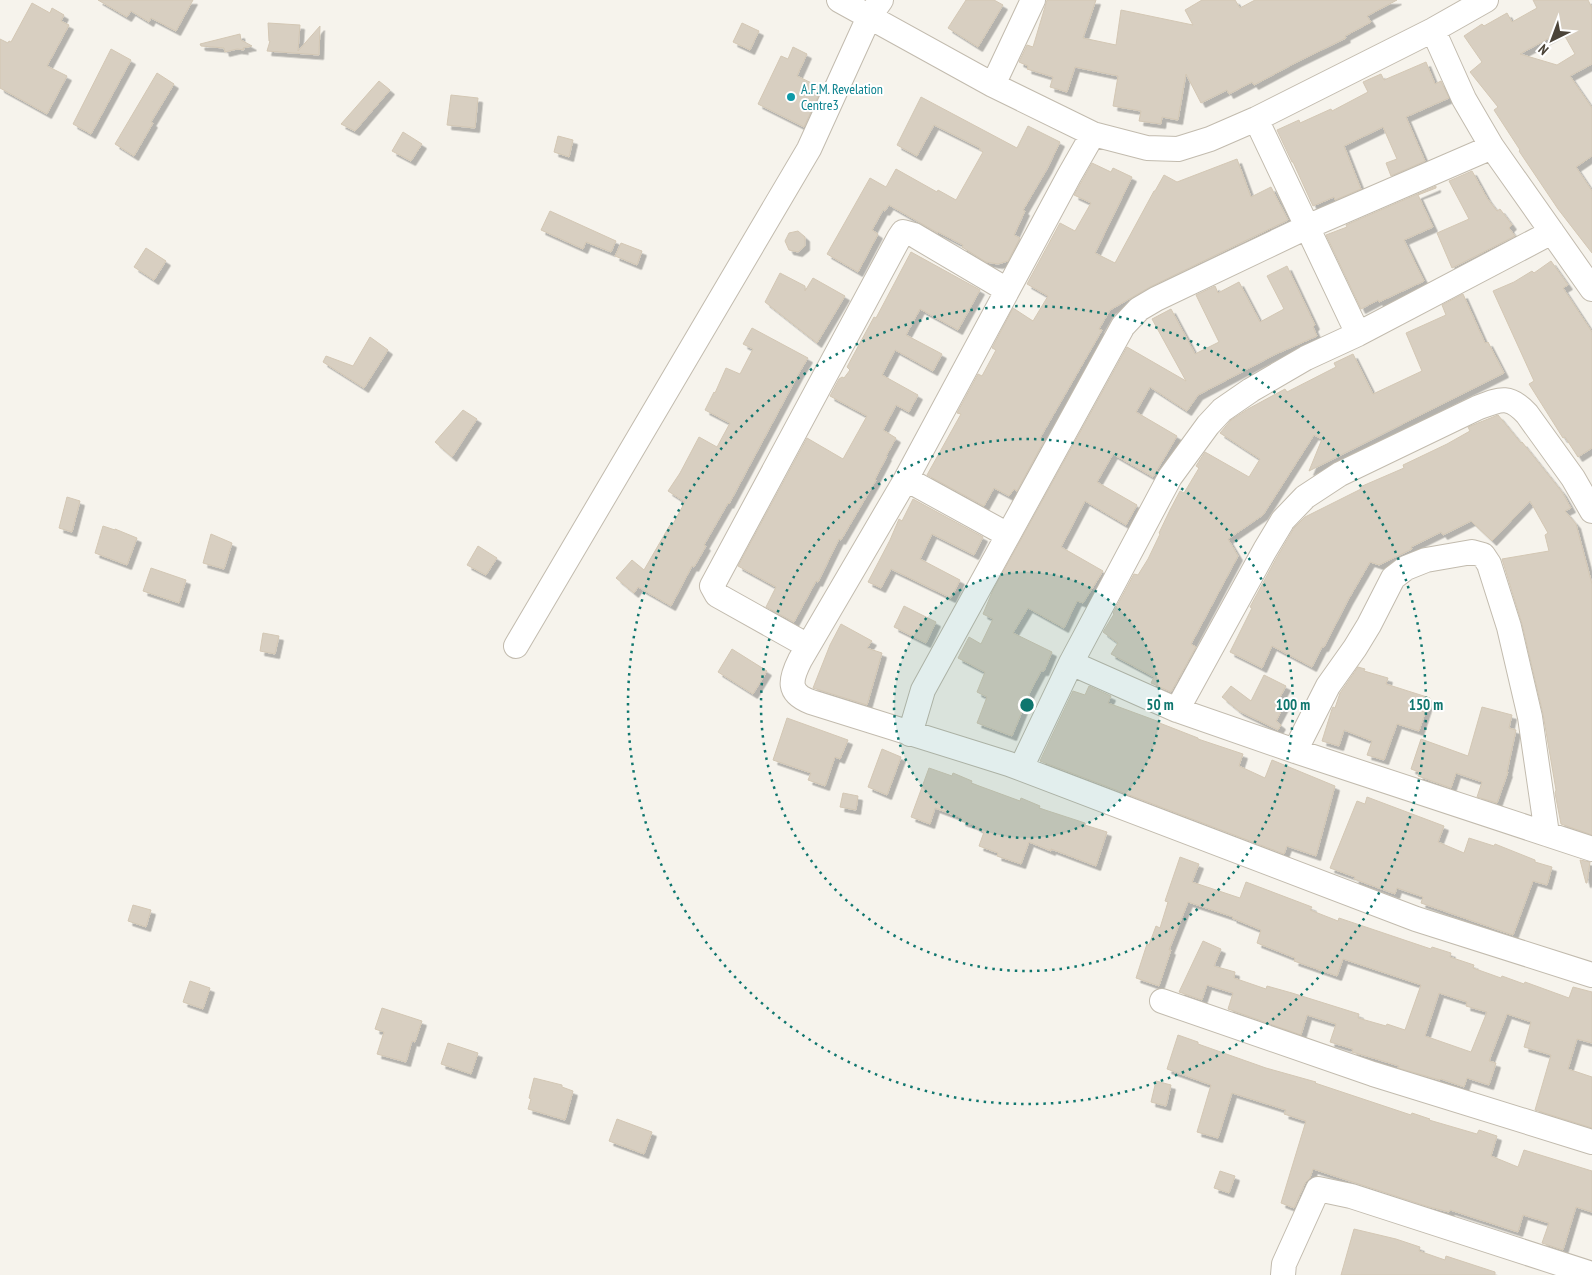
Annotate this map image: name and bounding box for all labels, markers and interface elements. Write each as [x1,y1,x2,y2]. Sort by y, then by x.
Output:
north arrow [1527,15,1577,65]
text: N [1534,40,1552,59]
place label: A.F.M. Revelation Centre3 [801,80,883,114]
marker: A.F.M. Revelation Centre3 [785,91,797,103]
text: 50 m [1146,695,1174,714]
text: 100 m [1276,695,1310,714]
text: 150 m [1409,695,1443,714]
centre of rings [1018,696,1036,714]

